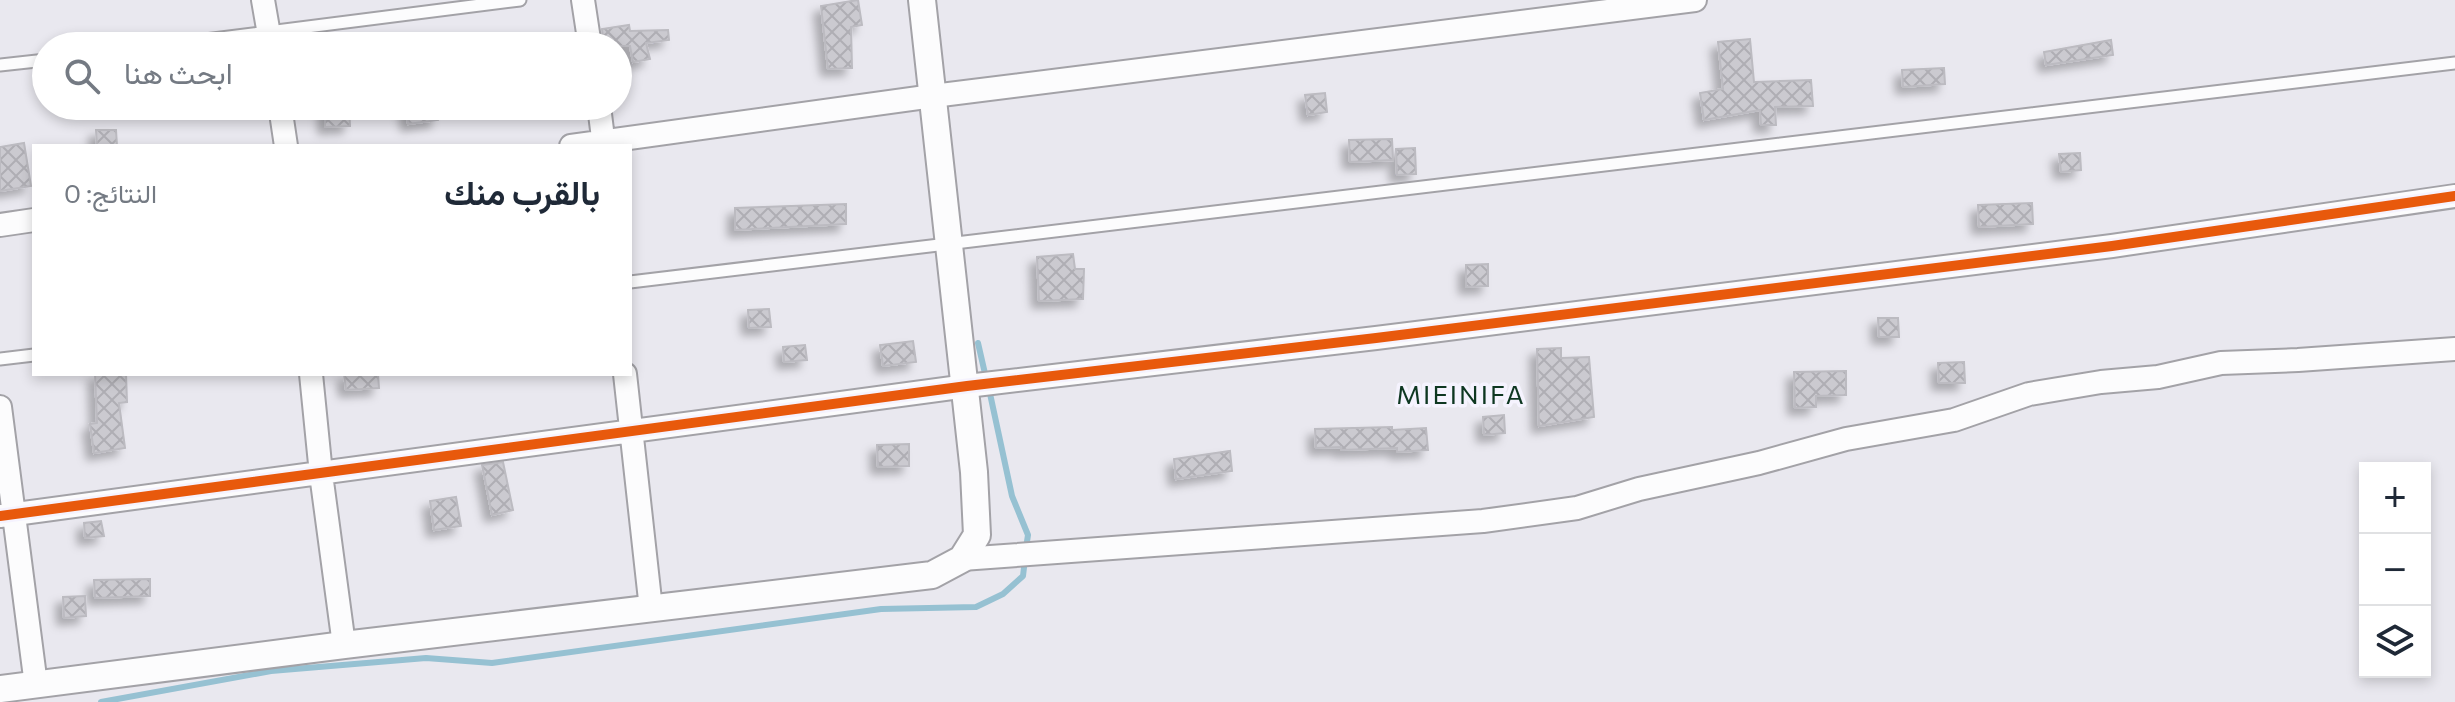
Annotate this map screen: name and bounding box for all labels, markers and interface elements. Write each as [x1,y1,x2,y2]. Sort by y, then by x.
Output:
search box [32,32,632,120]
text: ابحث هنا [124,53,233,90]
icon: search [60,54,104,98]
text: بالقرب منك [444,170,600,212]
text: النتائج: 0 [64,177,157,208]
district label: MIEINIFA [1396,378,1526,409]
map controls [2359,462,2431,678]
button: + [2359,462,2431,534]
button: − [2359,534,2431,606]
button: layers [2359,606,2431,678]

